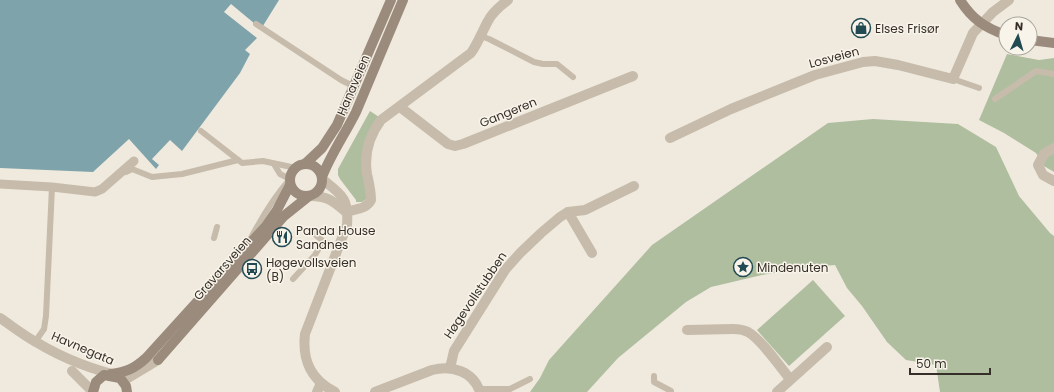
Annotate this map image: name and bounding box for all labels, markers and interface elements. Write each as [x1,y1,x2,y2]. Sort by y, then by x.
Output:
north arrow [998,16,1038,56]
shop icon: Elses Frisør [850,17,872,39]
text: N [1014,18,1024,34]
place label: Elses Frisør [875,20,940,37]
street label: Losveien [807,42,861,72]
street label: Hanaveien [333,52,373,118]
street label: Gangeren [477,93,539,131]
place label: Panda House Sandnes [296,222,376,253]
restaurant icon: Panda House Sandnes [271,226,293,248]
street label: Gravarsveien [189,232,255,304]
street label: Høgevollstubben [440,248,510,342]
place label: Høgevollsveien (B) [266,254,356,285]
place icon: Mindenuten [732,256,754,278]
bus stop icon: Høgevollsveien (B) [241,258,263,280]
place label: Mindenuten [757,259,828,276]
street label: Havnegata [49,327,117,369]
scale bar [910,350,990,376]
text: 50 m [916,355,947,372]

